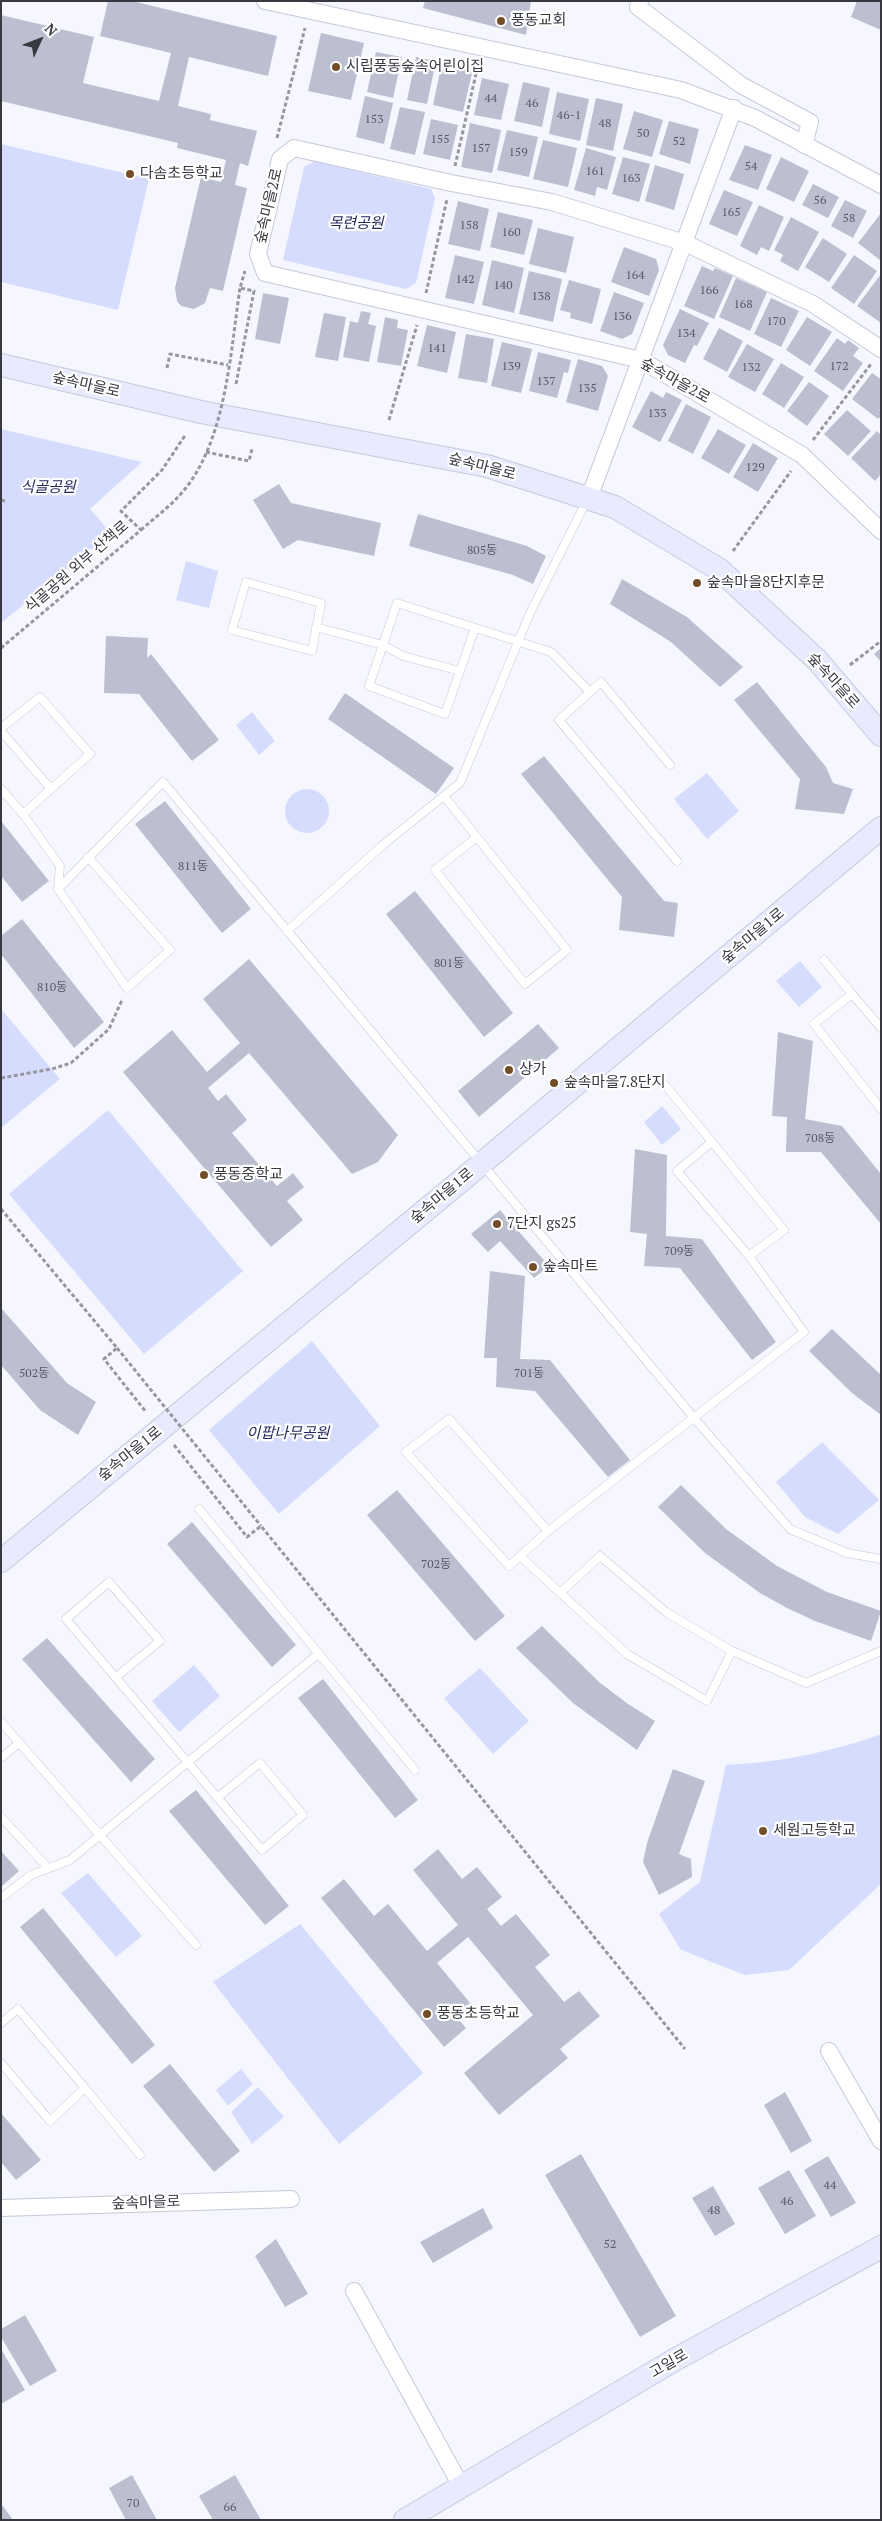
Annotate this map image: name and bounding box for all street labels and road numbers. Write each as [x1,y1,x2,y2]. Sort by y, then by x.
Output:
street label: 숲속마을2로 [252,166,286,246]
street label: 숲속마을2로 [637,354,713,408]
street label: 숲속마을로 [50,368,122,402]
street label: 숲속마을로 [446,450,518,484]
street label: 식골공원 외부 산책로 [21,517,133,617]
street label: 숲속마을로 [803,649,863,713]
street label: 숲속마을1로 [718,904,788,968]
street label: 숲속마을1로 [407,1164,477,1228]
street label: 숲속마을1로 [94,1423,166,1485]
street label: 숲속마을로 [111,2193,181,2213]
street label: 고일로 [647,2346,691,2382]

